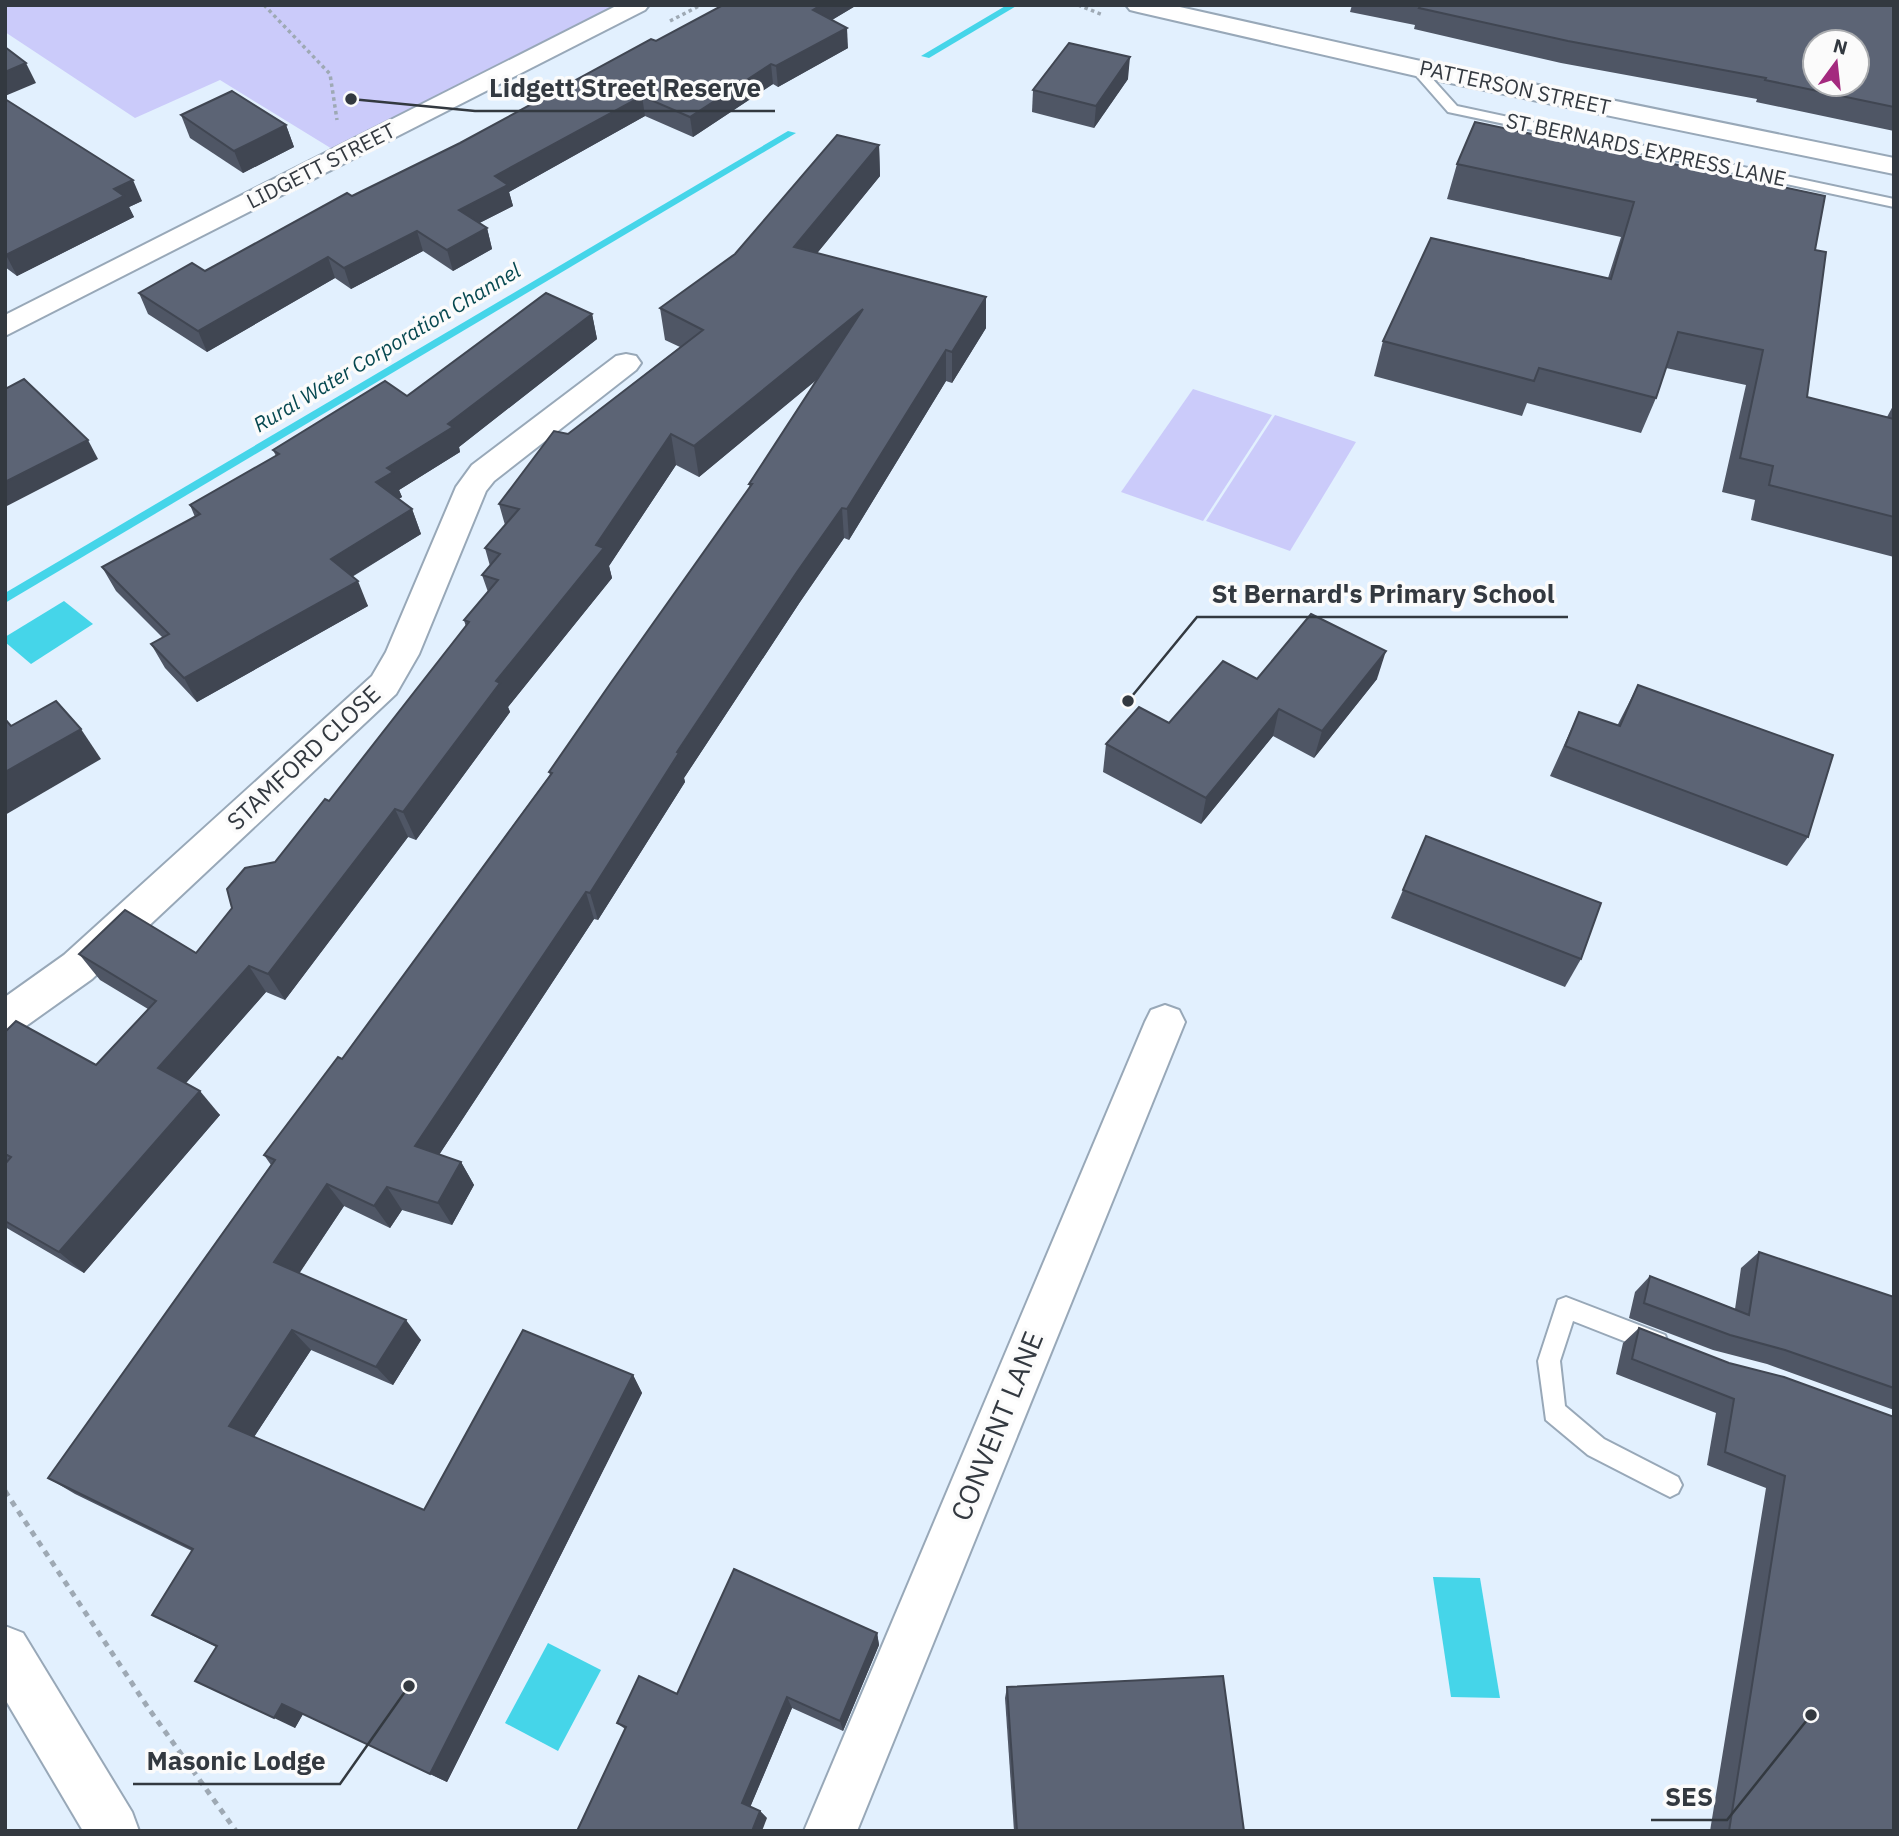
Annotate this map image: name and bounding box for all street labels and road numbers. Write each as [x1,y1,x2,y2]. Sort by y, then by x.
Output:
street label: PATTERSON STREET [1417,53,1613,121]
street label: ST BERNARDS EXPRESS LANE [1504,106,1789,192]
street label: LIDGETT STREET [241,116,400,215]
street label: STAMFORD CLOSE [220,678,387,837]
street label: CONVENT LANE [942,1326,1051,1526]

